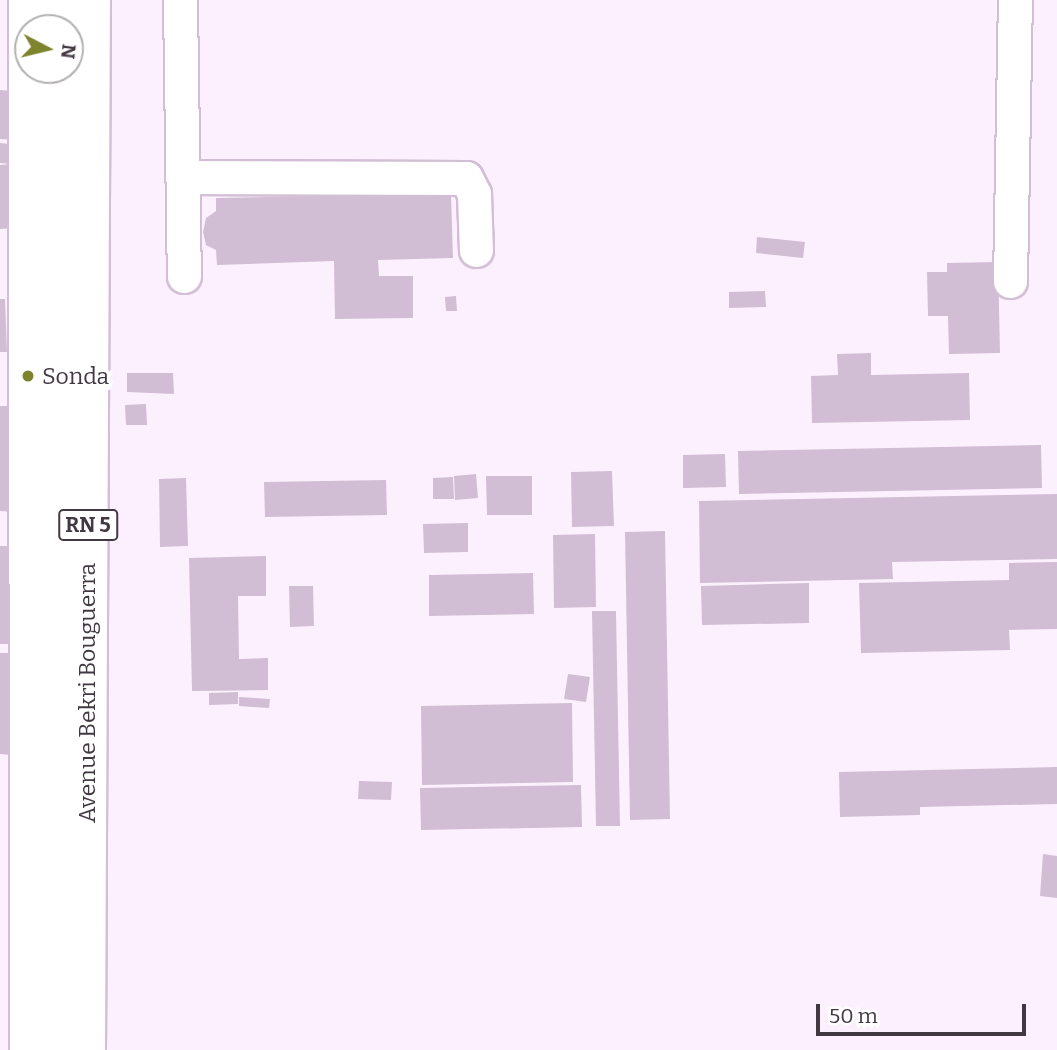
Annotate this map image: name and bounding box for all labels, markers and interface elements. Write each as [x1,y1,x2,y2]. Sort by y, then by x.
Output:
north arrow [14,14,84,84]
text: N [56,43,81,60]
place label: Sonda [42,362,109,390]
marker: Sonda [20,368,36,384]
road number: RN 5 [58,508,118,542]
street label: Avenue Bekri Bouguerra [73,563,101,823]
scale bar [819,990,1029,1034]
text: 50 m [829,1003,878,1029]

